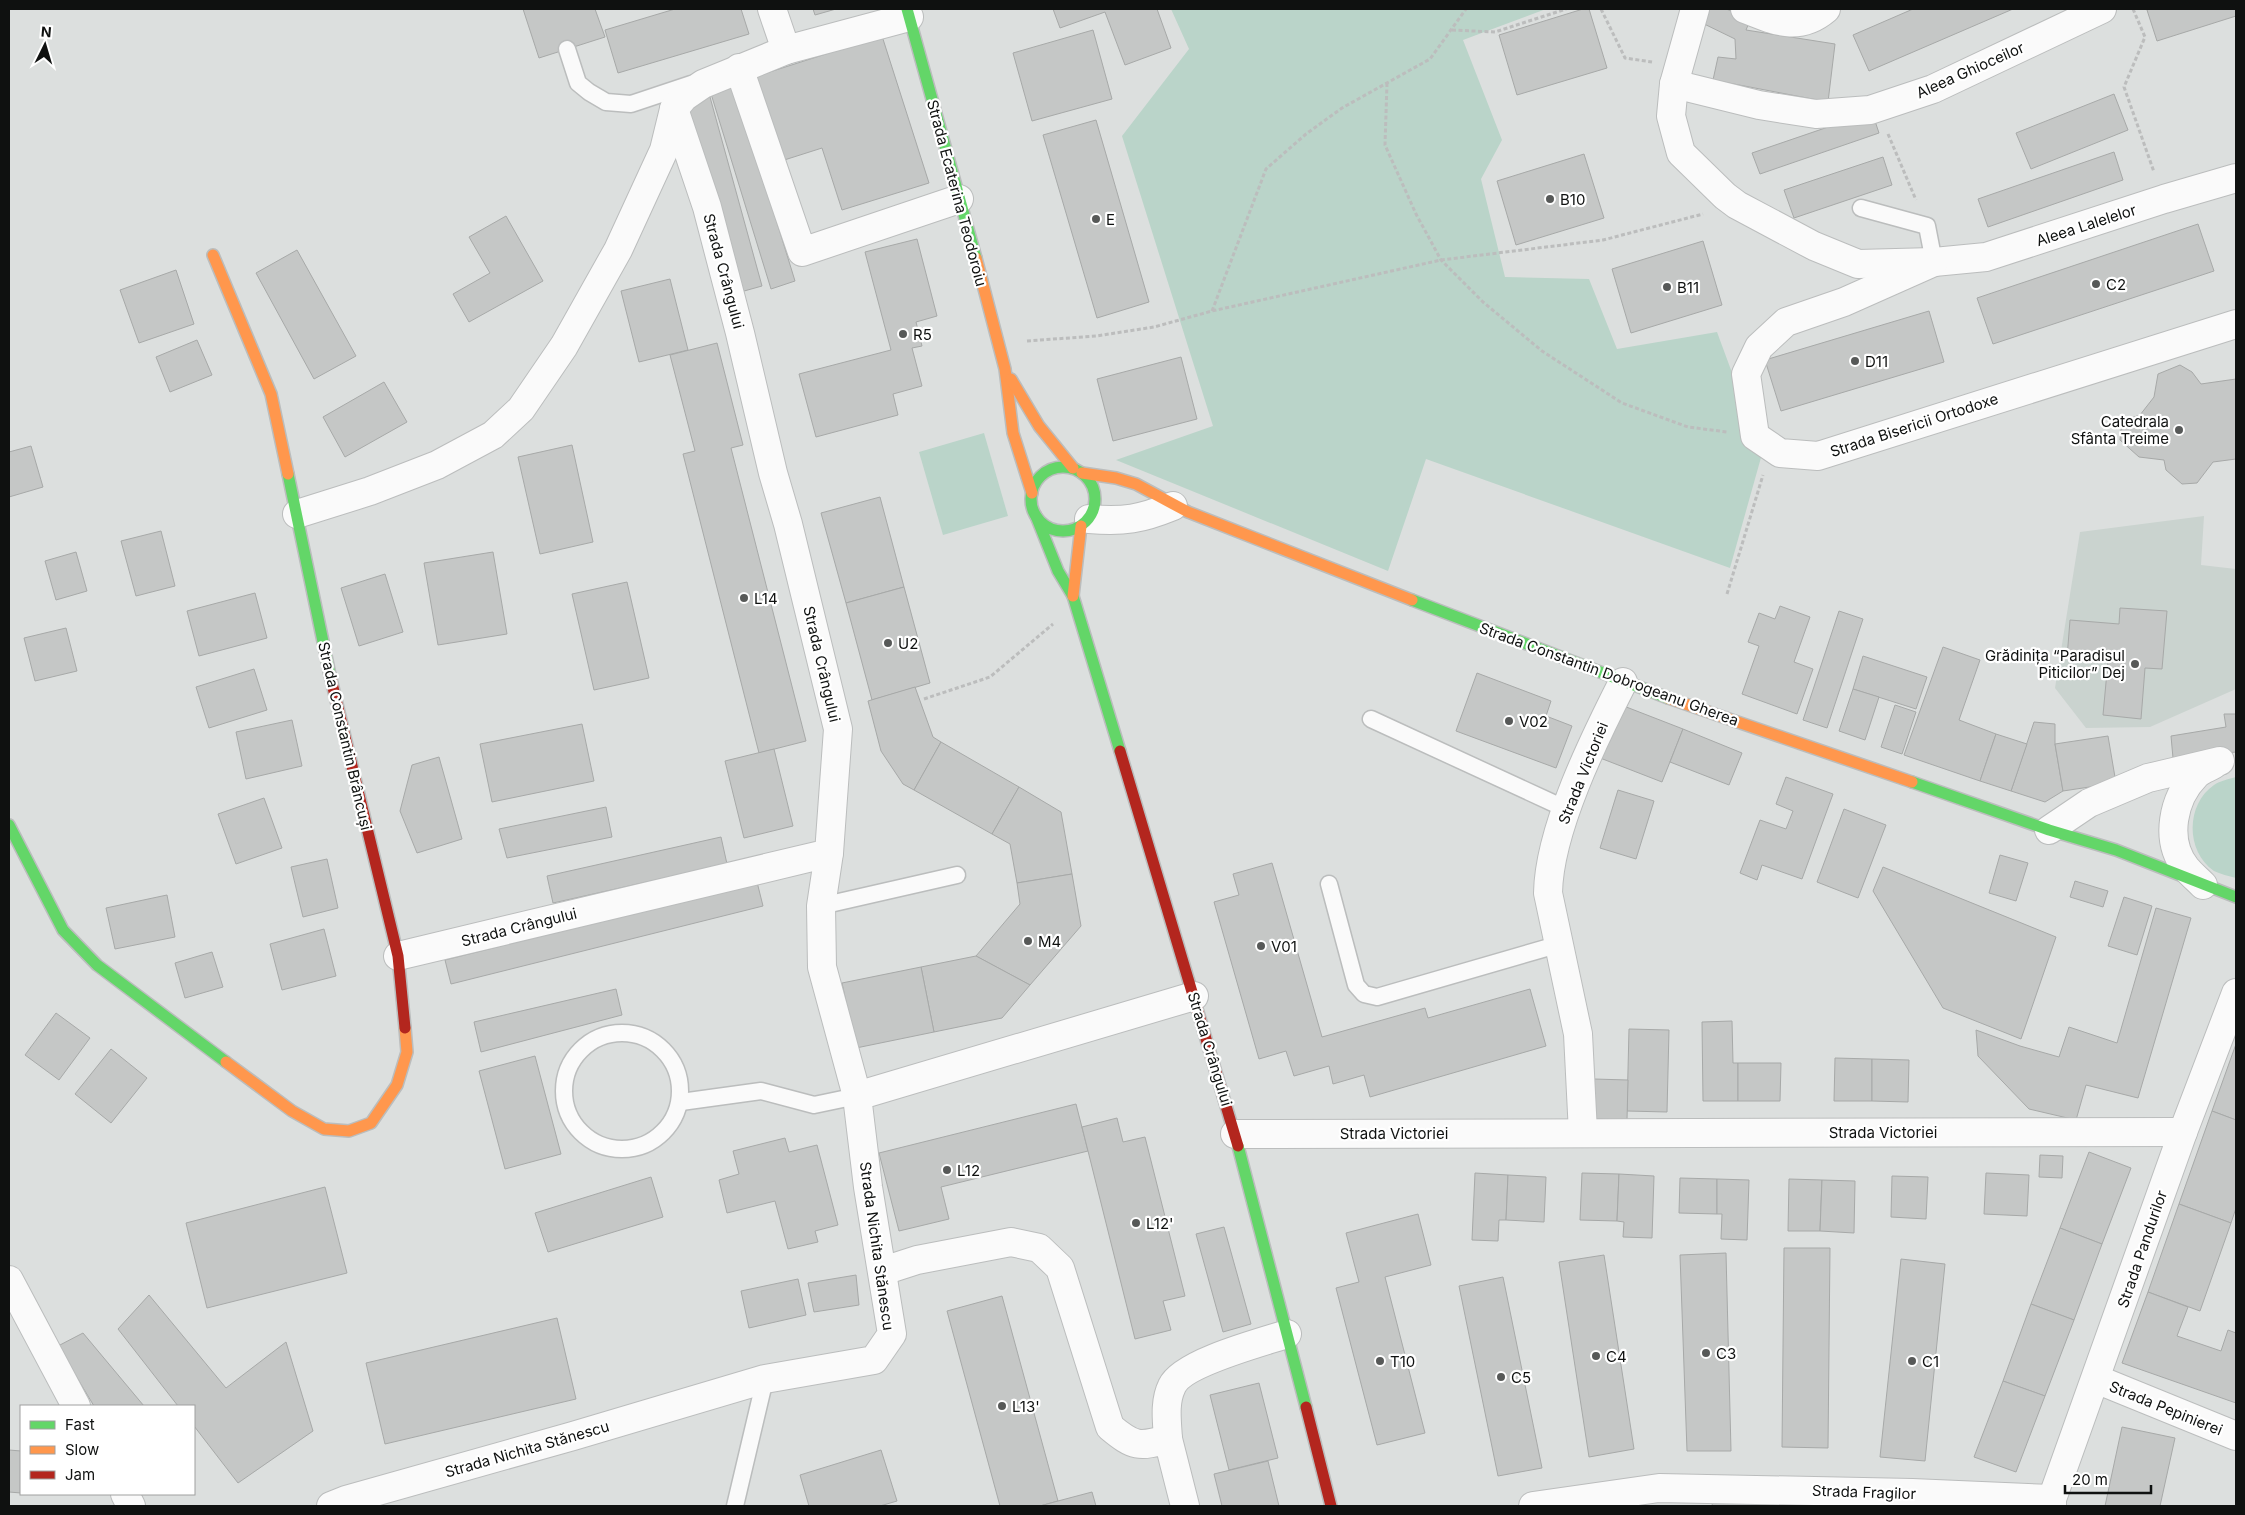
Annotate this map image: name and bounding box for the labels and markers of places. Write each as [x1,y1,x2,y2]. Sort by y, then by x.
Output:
place label: B10 [1560,190,1585,209]
marker: B10 [1544,193,1556,205]
place label: E [1106,210,1115,229]
marker: E [1090,213,1102,225]
place label: C2 [2106,275,2126,294]
place label: B11 [1677,278,1699,297]
marker: C2 [2090,278,2102,290]
marker: B11 [1661,281,1673,293]
place label: R5 [913,325,932,344]
marker: R5 [897,328,909,340]
place label: D11 [1865,352,1888,371]
marker: D11 [1849,355,1861,367]
place label: Catedrala Sfânta Treime [2071,412,2169,448]
marker: Catedrala Sfânta Treime [2173,424,2185,436]
place label: L14 [754,589,778,608]
marker: L14 [738,592,750,604]
place label: U2 [898,634,918,653]
marker: U2 [882,637,894,649]
place label: Grădinița “Paradisul Piticilor” Dej [1985,646,2125,682]
marker: Grădinița “Paradisul Piticilor” Dej [2129,658,2141,670]
place label: V02 [1519,712,1548,731]
marker: V02 [1503,715,1515,727]
place label: M4 [1038,932,1061,951]
marker: M4 [1022,935,1034,947]
place label: V01 [1271,937,1297,956]
marker: V01 [1255,940,1267,952]
place label: L12 [957,1161,980,1180]
marker: L12 [941,1164,953,1176]
place label: L12' [1146,1214,1174,1233]
marker: L12' [1130,1217,1142,1229]
place label: C3 [1716,1344,1736,1363]
place label: C4 [1606,1347,1627,1366]
marker: C3 [1700,1347,1712,1359]
marker: C4 [1590,1350,1602,1362]
place label: T10 [1390,1352,1415,1371]
place label: C1 [1922,1352,1939,1371]
marker: T10 [1374,1355,1386,1367]
marker: C1 [1906,1355,1918,1367]
place label: C5 [1511,1368,1531,1387]
marker: C5 [1495,1371,1507,1383]
place label: L13' [1012,1397,1040,1416]
marker: L13' [996,1400,1008,1412]

